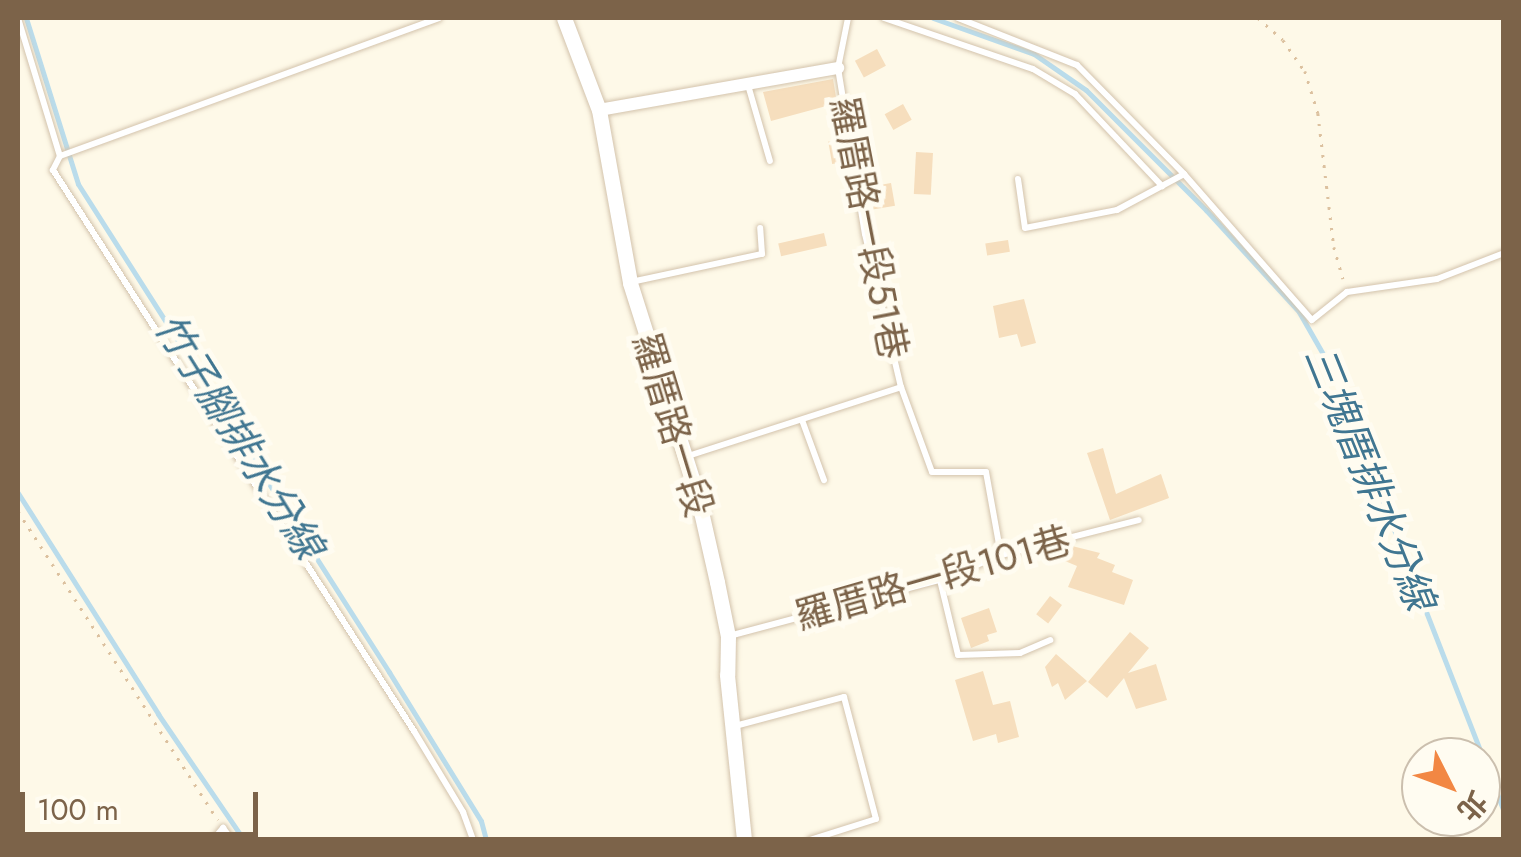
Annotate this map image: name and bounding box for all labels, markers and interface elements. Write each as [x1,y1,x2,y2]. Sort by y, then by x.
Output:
street label: 羅厝路一段51巷 [821,93,917,363]
water label: 竹子腳排水分線 [144,305,334,567]
street label: 羅厝路一段 [623,327,723,523]
water label: 三塊厝排水分線 [1295,339,1445,617]
street label: 羅厝路一段101巷 [790,517,1076,639]
north arrow [1401,737,1501,837]
scale bar [25,772,262,834]
text: 北 [1448,782,1497,830]
text: 100 m [37,788,119,831]

